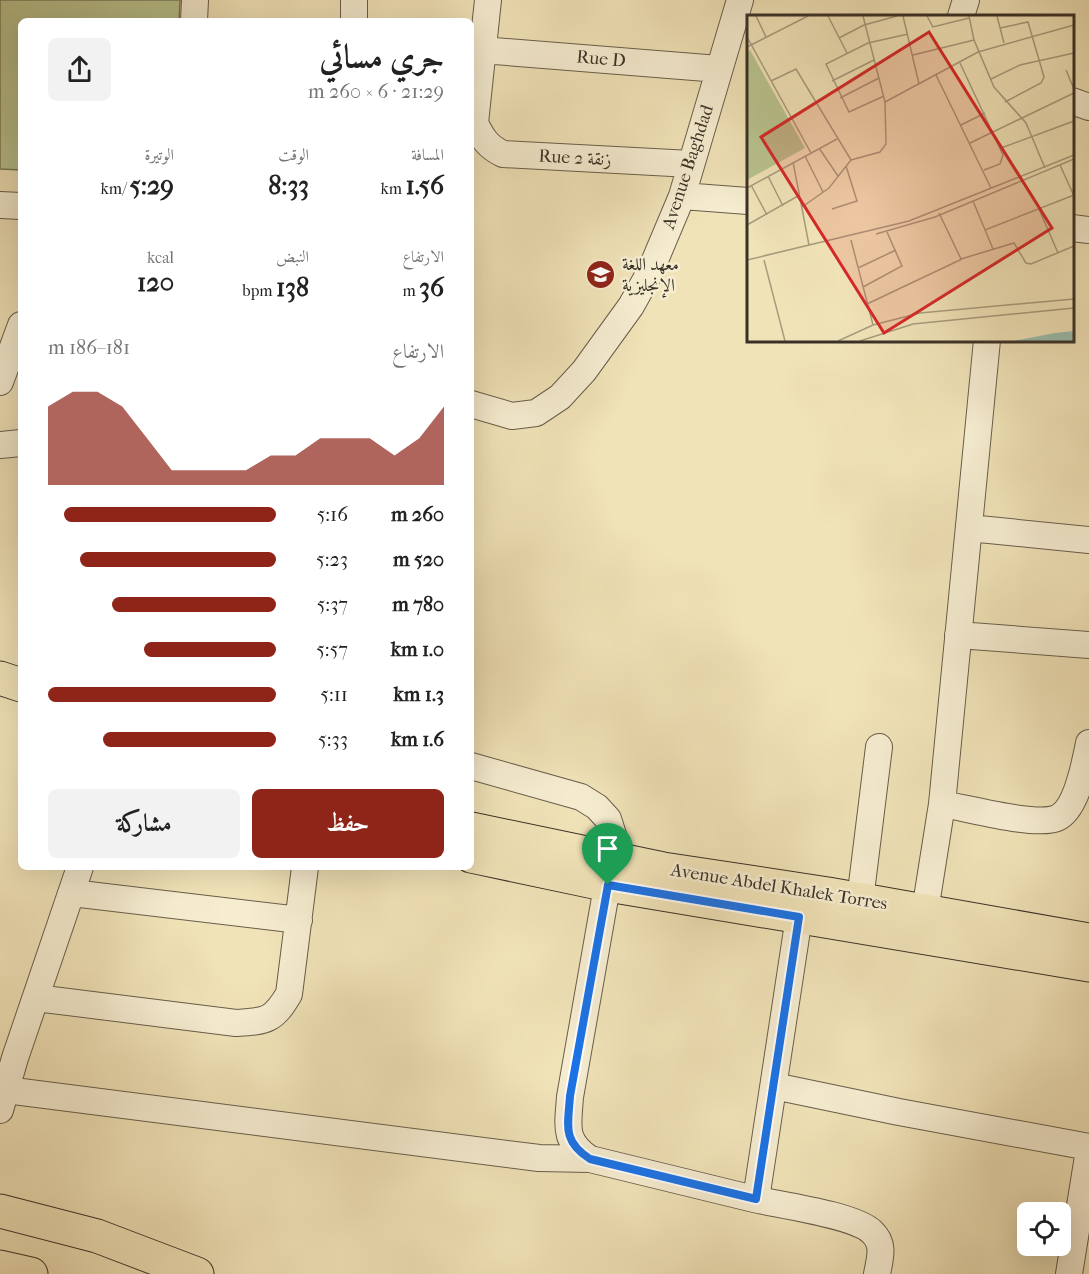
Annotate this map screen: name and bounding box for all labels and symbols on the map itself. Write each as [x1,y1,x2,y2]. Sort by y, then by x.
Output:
inset map [747,15,1074,342]
street label: Rue D [575,46,627,72]
street label: Avenue Baghdad [658,102,718,233]
street label: Rue 2 زنقة [538,146,612,170]
place label: معهد اللغة الإنجليزية [622,254,679,298]
school or university icon: معهد اللغة الإنجليزية [585,258,617,290]
pin [582,823,633,885]
street label: Avenue Abdel Khalek Torres [668,859,889,915]

